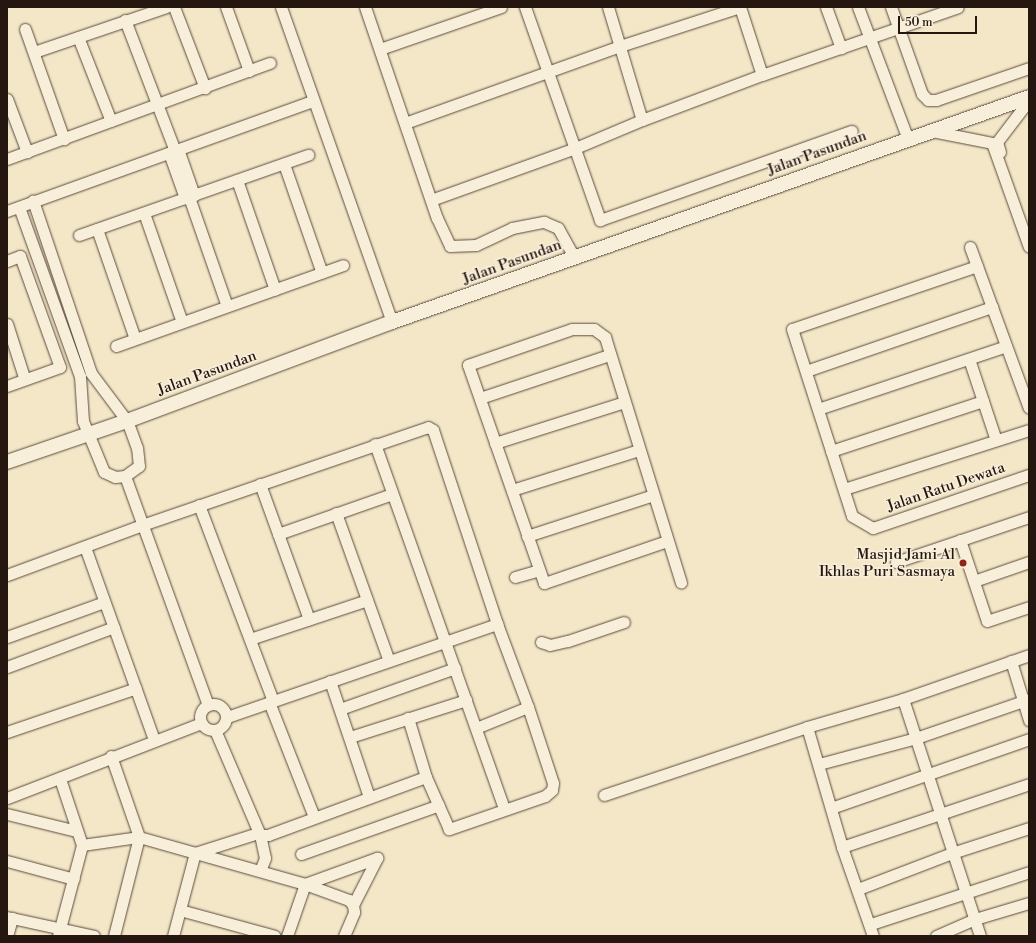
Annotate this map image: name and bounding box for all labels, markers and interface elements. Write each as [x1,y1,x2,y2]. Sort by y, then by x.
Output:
scale bar [900,8,979,34]
text: 50 m [905,15,933,30]
street label: Jalan Pasundan [765,127,869,179]
street label: Jalan Pasundan [460,236,564,288]
street label: Jalan Pasundan [155,347,259,399]
street label: Jalan Ratu Dewata [885,458,1007,516]
place label: Masjid Jami Al Ikhlas Puri Sasmaya [819,545,955,580]
marker: Masjid Jami Al Ikhlas Puri Sasmaya [958,558,968,568]

